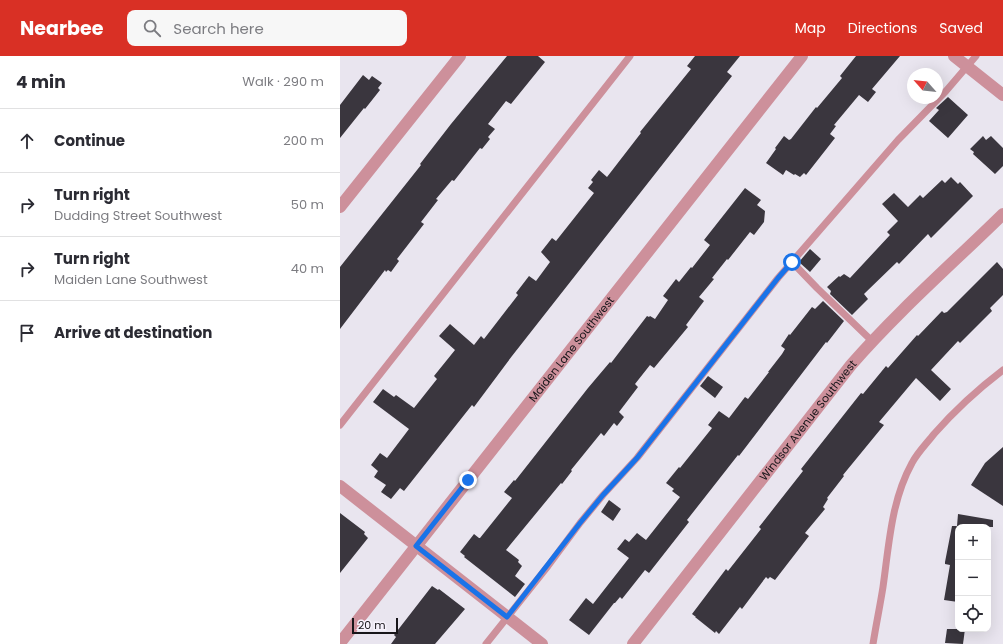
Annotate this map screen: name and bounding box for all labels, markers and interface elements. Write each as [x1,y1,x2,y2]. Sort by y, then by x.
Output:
search box [127,10,407,46]
text: Nearbee [20,15,103,42]
icon: search [141,17,163,39]
text: Search here [173,18,264,39]
text: Map [795,18,826,38]
text: Directions [848,18,917,38]
text: Saved [939,18,983,38]
north arrow [907,68,943,104]
text: 4 min [16,70,66,94]
text: Walk · 290 m [242,72,324,91]
icon: ahead [16,130,38,152]
text: Continue [54,130,125,151]
text: 200 m [283,131,324,150]
text: Turn right [54,184,130,205]
icon: right [16,194,38,216]
text: 50 m [291,195,324,214]
text: Dudding Street Southwest [54,206,222,225]
text: Turn right [54,248,130,269]
route start [783,253,801,271]
icon: right [16,258,38,280]
text: 40 m [291,259,324,278]
text: Maiden Lane Southwest [54,270,208,289]
street label: Maiden Lane Southwest [525,293,618,405]
icon: arrive [16,322,38,344]
text: Arrive at destination [54,322,212,343]
street label: Windsor Avenue Southwest [756,356,860,484]
route end [459,471,477,489]
map controls [955,524,991,632]
button: + [955,524,991,560]
button: − [955,560,991,596]
button: locate [955,596,991,632]
scale bar [352,616,398,635]
text: 20 m [358,617,386,633]

